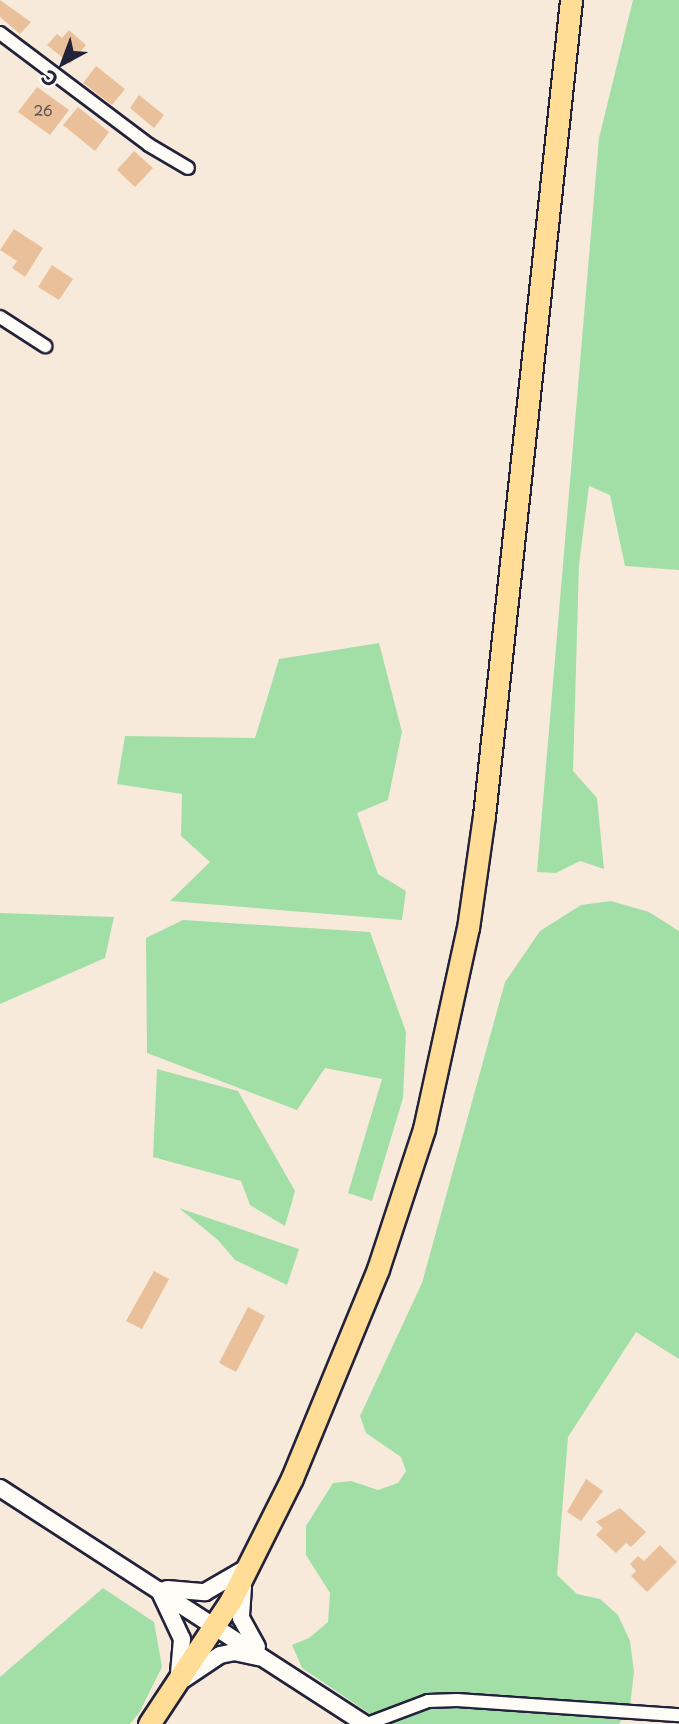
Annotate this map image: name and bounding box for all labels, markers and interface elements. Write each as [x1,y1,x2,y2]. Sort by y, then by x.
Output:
north arrow [28,28,98,98]
text: С [35,64,64,94]
house number: 26 [33,103,53,119]

